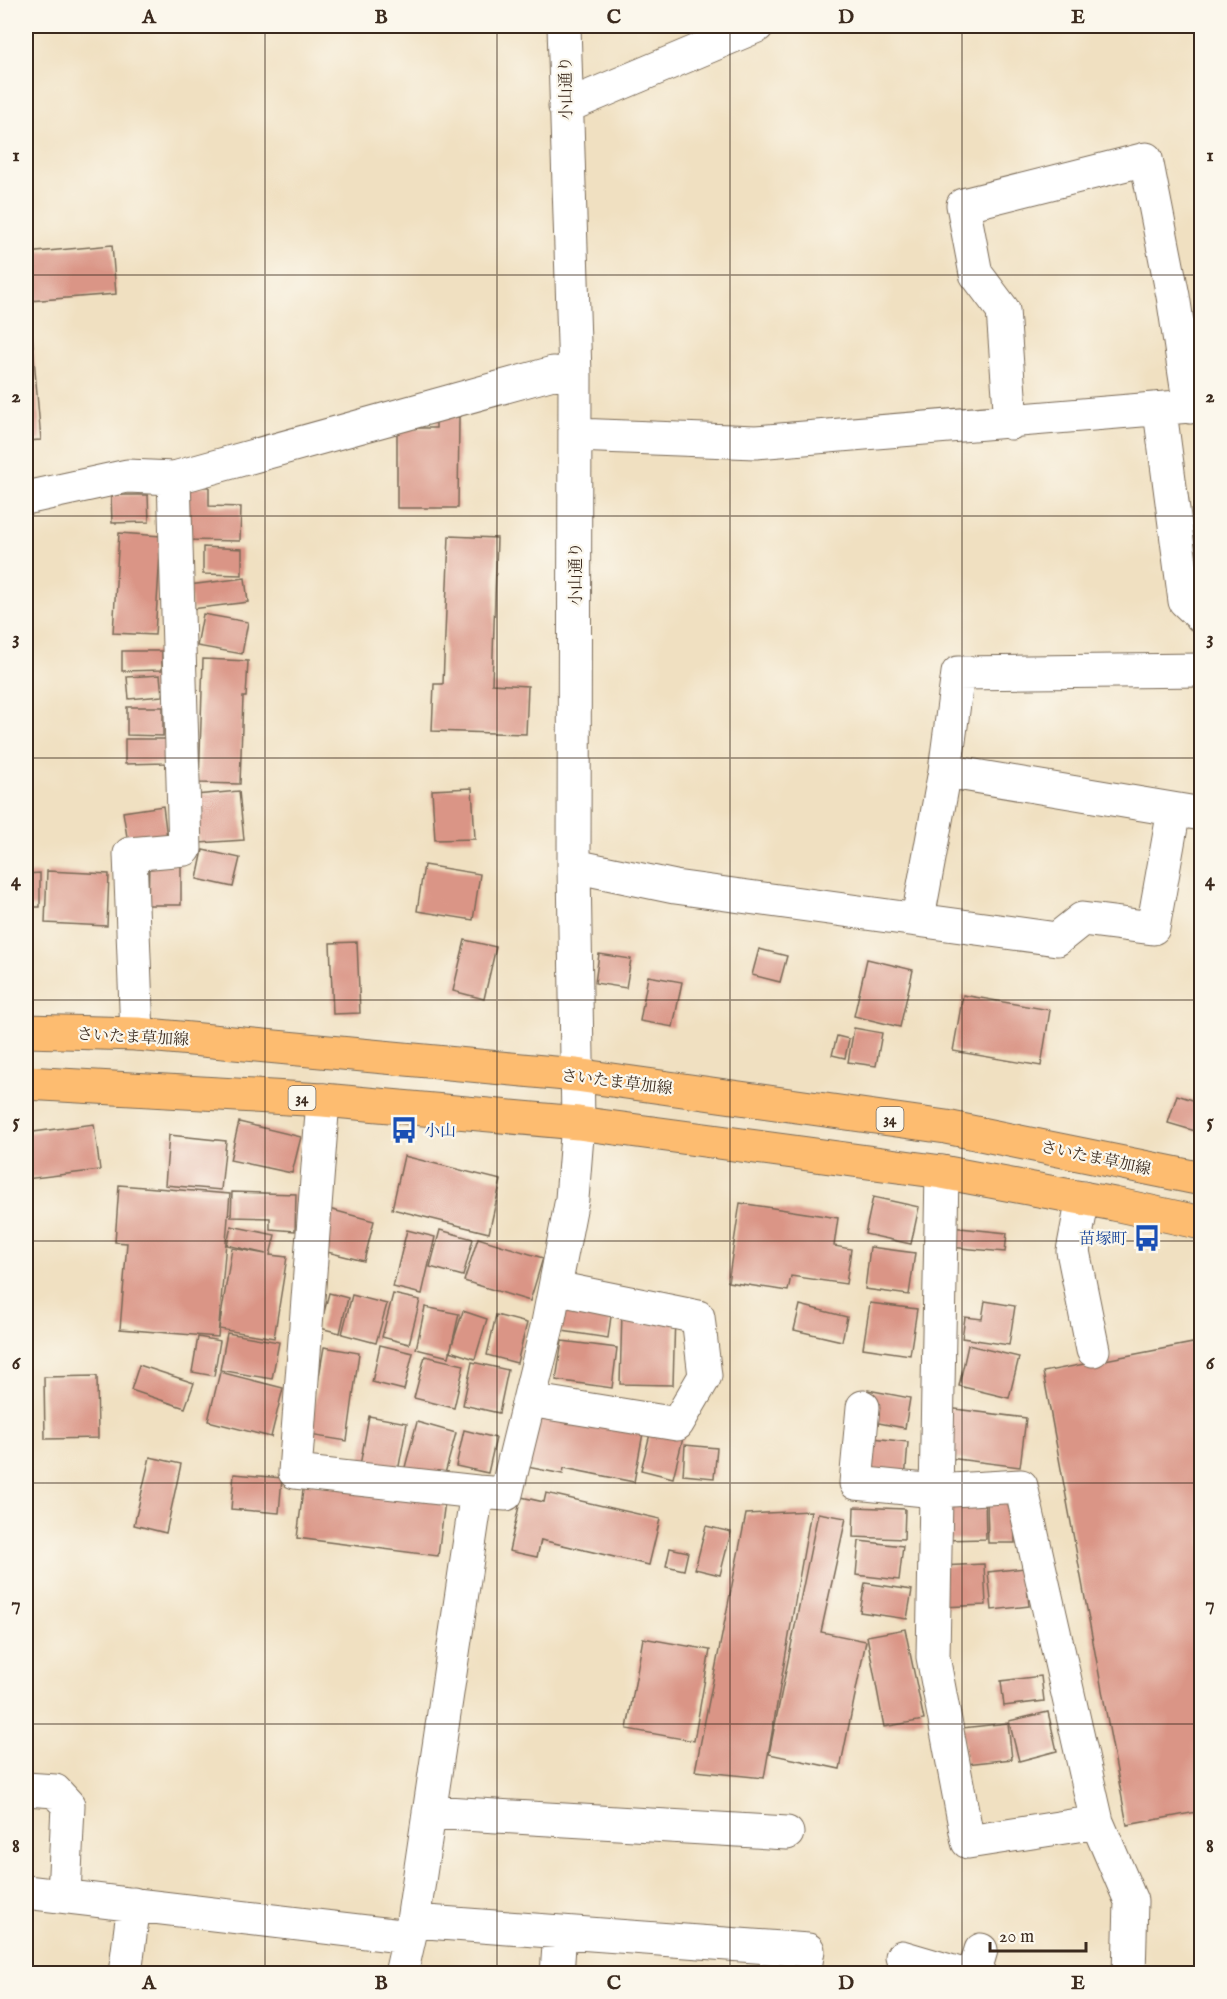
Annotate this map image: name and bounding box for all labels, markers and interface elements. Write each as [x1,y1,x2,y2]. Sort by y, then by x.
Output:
text: A [141,5,157,30]
text: B [374,5,388,30]
text: C [607,5,621,30]
text: D [838,5,854,30]
text: E [1071,5,1085,30]
street label: 小山通り [556,56,578,120]
text: 1 [12,143,20,168]
text: 1 [1206,143,1214,168]
text: 2 [11,384,21,409]
text: 2 [1205,384,1215,409]
street label: 小山通り [567,542,587,606]
text: 3 [12,626,20,651]
text: 3 [1206,626,1214,651]
text: 4 [11,868,22,893]
text: 4 [1205,868,1216,893]
street label: さいたま草加線 [76,1025,189,1051]
street label: さいたま草加線 [560,1066,674,1100]
road number: 34 [288,1086,316,1110]
road number: 34 [876,1107,904,1131]
text: 5 [12,1109,20,1134]
text: 5 [1206,1109,1214,1134]
bus stop icon: 小山 [389,1115,419,1145]
place label: 小山 [424,1122,456,1142]
street label: さいたま草加線 [1039,1138,1152,1180]
bus stop icon: 苗塚町 [1132,1223,1162,1253]
place label: 苗塚町 [1079,1230,1127,1250]
text: 6 [12,1351,22,1376]
text: 6 [1206,1351,1216,1376]
text: 7 [11,1592,21,1617]
text: 7 [1205,1592,1215,1617]
text: 8 [12,1834,20,1859]
text: 8 [1206,1834,1214,1859]
scale bar [990,1915,1086,1953]
text: 20 m [999,1926,1034,1949]
text: A [141,1971,157,1996]
text: B [374,1971,388,1996]
text: C [607,1971,621,1996]
text: D [838,1971,854,1996]
text: E [1071,1971,1085,1996]

